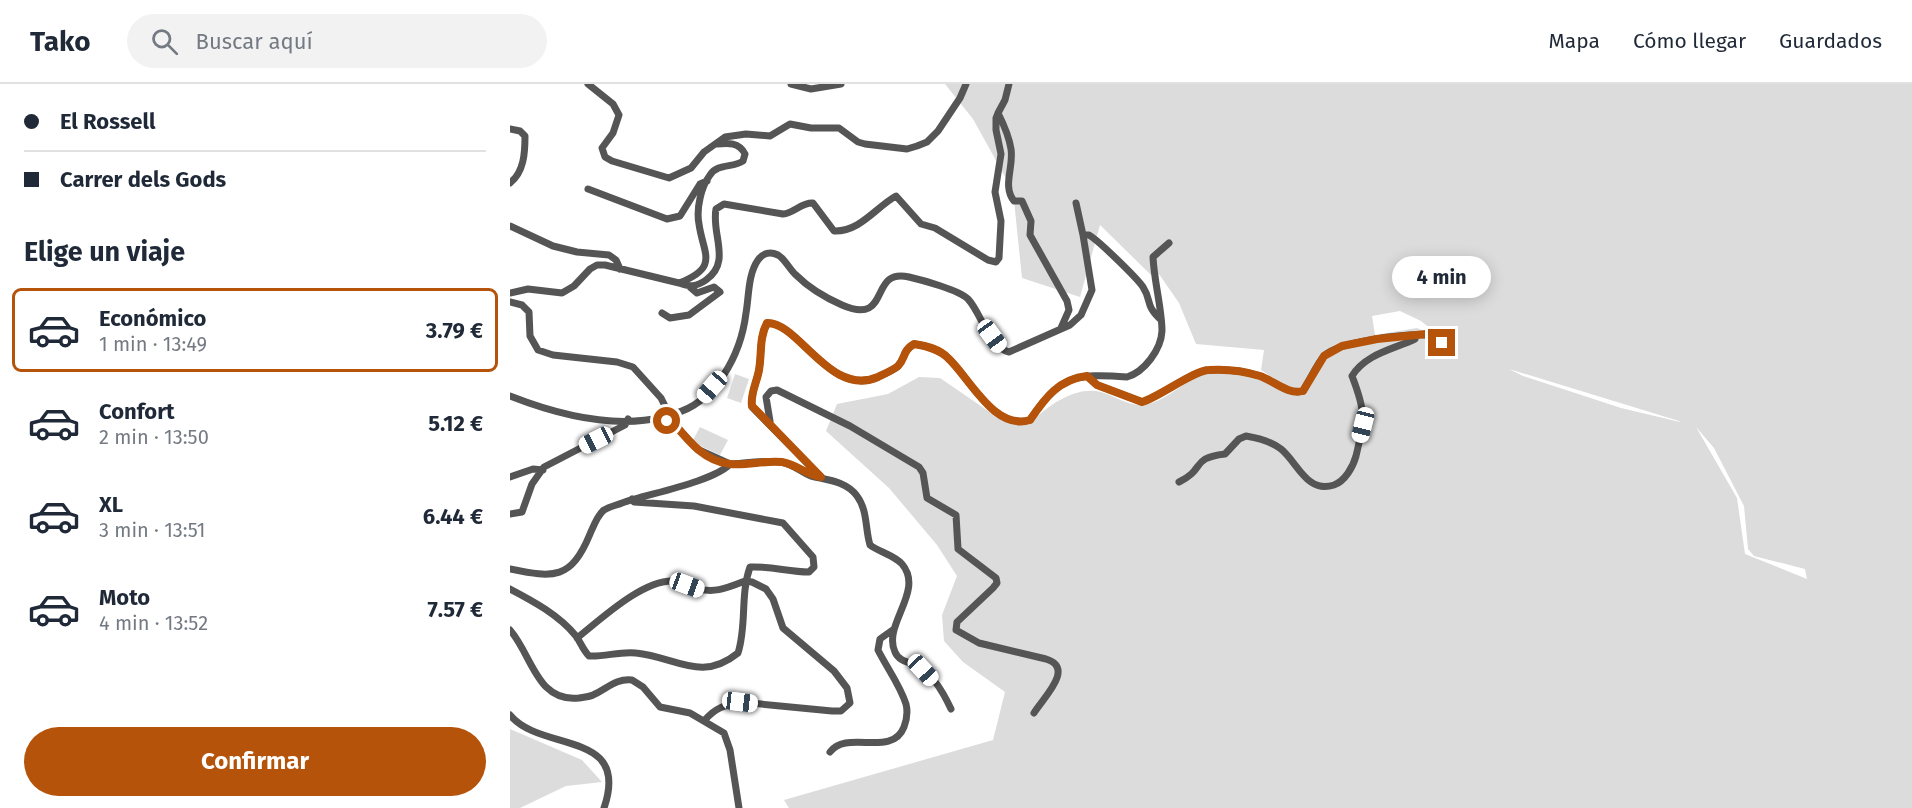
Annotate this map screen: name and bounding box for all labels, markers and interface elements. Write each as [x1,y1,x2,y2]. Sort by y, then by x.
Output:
search box [127,14,547,68]
text: Tako [30,25,91,58]
icon: search [148,25,181,58]
text: Buscar aquí [196,28,313,55]
text: Mapa [1548,28,1600,54]
text: Cómo llegar [1633,28,1746,54]
text: Guardados [1779,28,1882,54]
text: El Rossell [60,108,156,135]
text: Carrer dels Gods [60,166,226,193]
text: Elige un viaje [24,236,185,268]
callout: 4 min [1392,256,1492,298]
text: 4 min [1416,265,1467,289]
icon: car [27,303,81,357]
text: Económico [99,305,206,332]
car [974,316,1010,356]
text: 3.79 € [426,317,483,344]
route end [1428,329,1455,356]
text: 1 min · 13:49 [99,332,207,356]
car [693,368,731,406]
icon: car [27,396,81,450]
text: Confort [99,398,175,425]
car [1350,405,1376,445]
route start [653,407,680,434]
text: 5.12 € [428,410,483,437]
car [576,424,616,456]
text: 2 min · 13:50 [99,425,209,449]
icon: car [27,489,81,543]
text: XL [99,491,123,518]
text: 6.44 € [423,503,483,530]
text: 3 min · 13:51 [99,518,205,542]
car [667,570,707,600]
icon: car [27,582,81,636]
text: Moto [99,584,150,611]
text: 7.57 € [428,596,483,623]
text: 4 min · 13:52 [99,611,208,635]
car [904,651,942,689]
car [721,691,759,713]
button: Confirmar [24,727,486,796]

